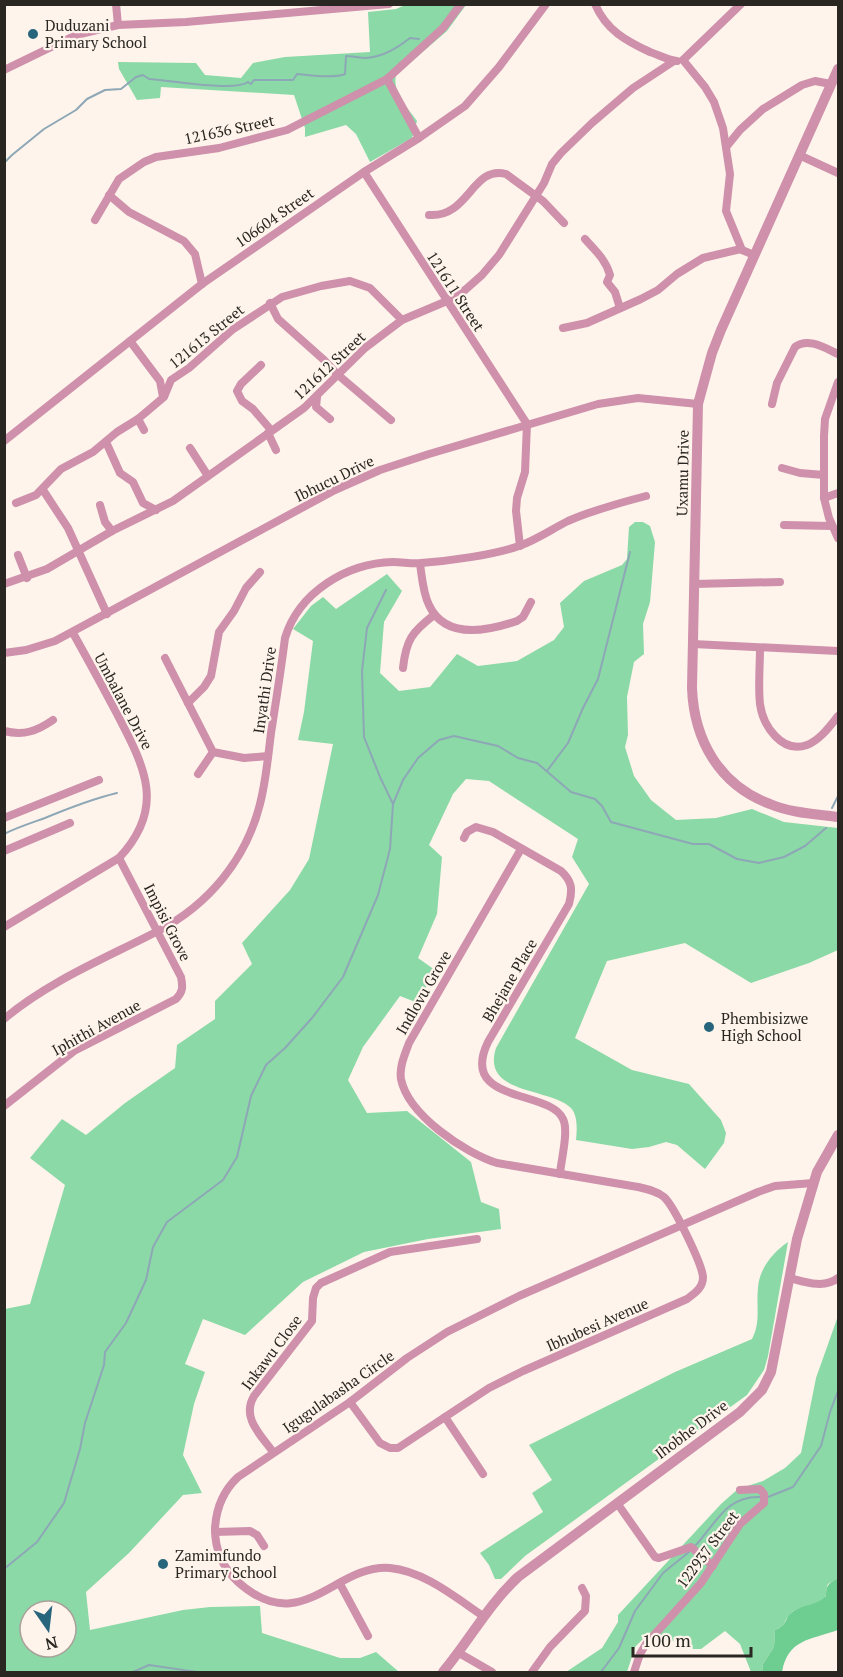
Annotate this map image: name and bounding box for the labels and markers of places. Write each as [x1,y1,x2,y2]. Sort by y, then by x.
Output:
place label: Duduzani Primary School [45,15,147,52]
marker: Duduzani Primary School [26,27,40,41]
place label: Phembisizwe High School [721,1008,808,1045]
marker: Phembisizwe High School [702,1020,716,1034]
place label: Zamimfundo Primary School [175,1545,277,1582]
marker: Zamimfundo Primary School [156,1557,170,1571]

